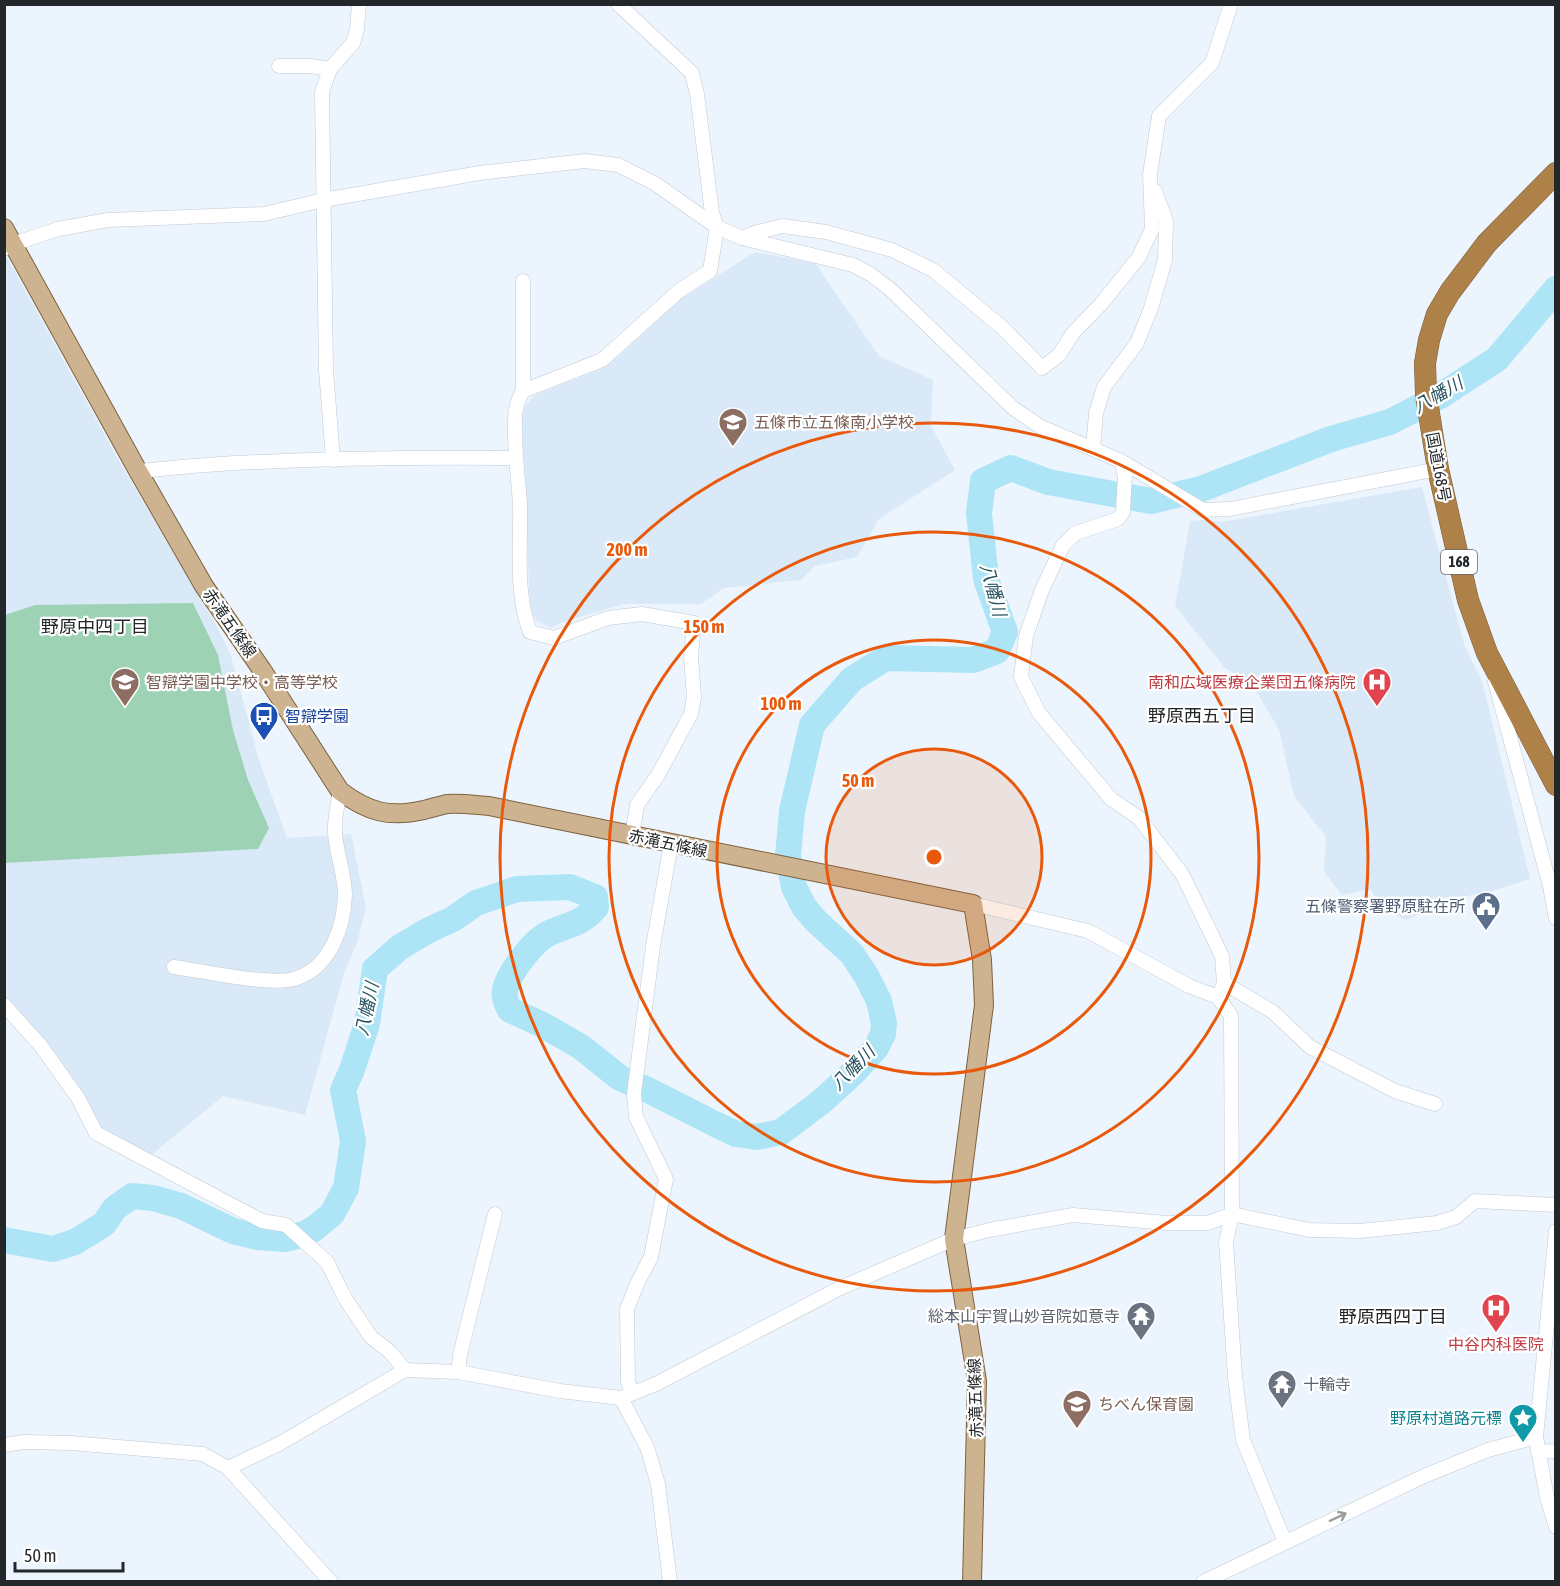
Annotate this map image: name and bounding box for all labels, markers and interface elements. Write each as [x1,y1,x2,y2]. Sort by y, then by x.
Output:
water label: 八幡川 [1409,371,1468,417]
school or university icon: 五條市立五條南小学校 [717,406,749,448]
place label: 五條市立五條南小学校 [754,413,914,431]
street label: 国道168号 [1423,431,1455,503]
text: 200 m [607,539,647,560]
road number: 168 [1441,550,1477,574]
water label: 八幡川 [976,561,1011,621]
street label: 赤滝五條線 [200,585,260,661]
district label: 野原中四丁目 [41,616,149,637]
text: 150 m [684,616,724,637]
school or university icon: 智辯学園中学校・高等学校 [109,666,141,708]
hospital icon: 南和広域医療企業団五條病院 [1361,666,1393,708]
place label: 智辯学園中学校・高等学校 [146,673,338,691]
place label: 南和広域医療企業団五條病院 [1148,673,1356,691]
text: 100 m [761,693,801,714]
bus stop icon: 智辯学園 [248,700,280,742]
district label: 野原西五丁目 [1148,705,1256,726]
place label: 智辯学園 [285,707,349,725]
text: 50 m [842,770,874,791]
street label: 赤滝五條線 [627,826,709,860]
centre of rings [924,847,944,867]
public building icon: 五條警察署野原駐在所 [1470,890,1502,932]
place label: 五條警察署野原駐在所 [1305,897,1465,915]
water label: 八幡川 [351,978,383,1037]
water label: 八幡川 [826,1039,880,1094]
hospital icon: 中谷内科医院 [1480,1292,1512,1334]
temple icon: 総本山宇賀山妙音院如意寺 [1125,1300,1157,1342]
district label: 野原西四丁目 [1339,1306,1447,1327]
place label: 総本山宇賀山妙音院如意寺 [928,1307,1120,1325]
place label: 中谷内科医院 [1448,1335,1544,1353]
street label: 赤滝五條線 [965,1358,985,1438]
temple icon: 十輪寺 [1266,1368,1298,1410]
place label: 十輪寺 [1303,1375,1351,1393]
school or university icon: ちべん保育園 [1061,1388,1093,1430]
place label: ちべん保育園 [1098,1395,1194,1413]
place icon: 野原村道路元標 [1507,1402,1539,1444]
place label: 野原村道路元標 [1390,1409,1502,1427]
one-way arrow [1328,1510,1346,1522]
scale bar [15,1535,123,1573]
text: 50 m [24,1545,56,1566]

